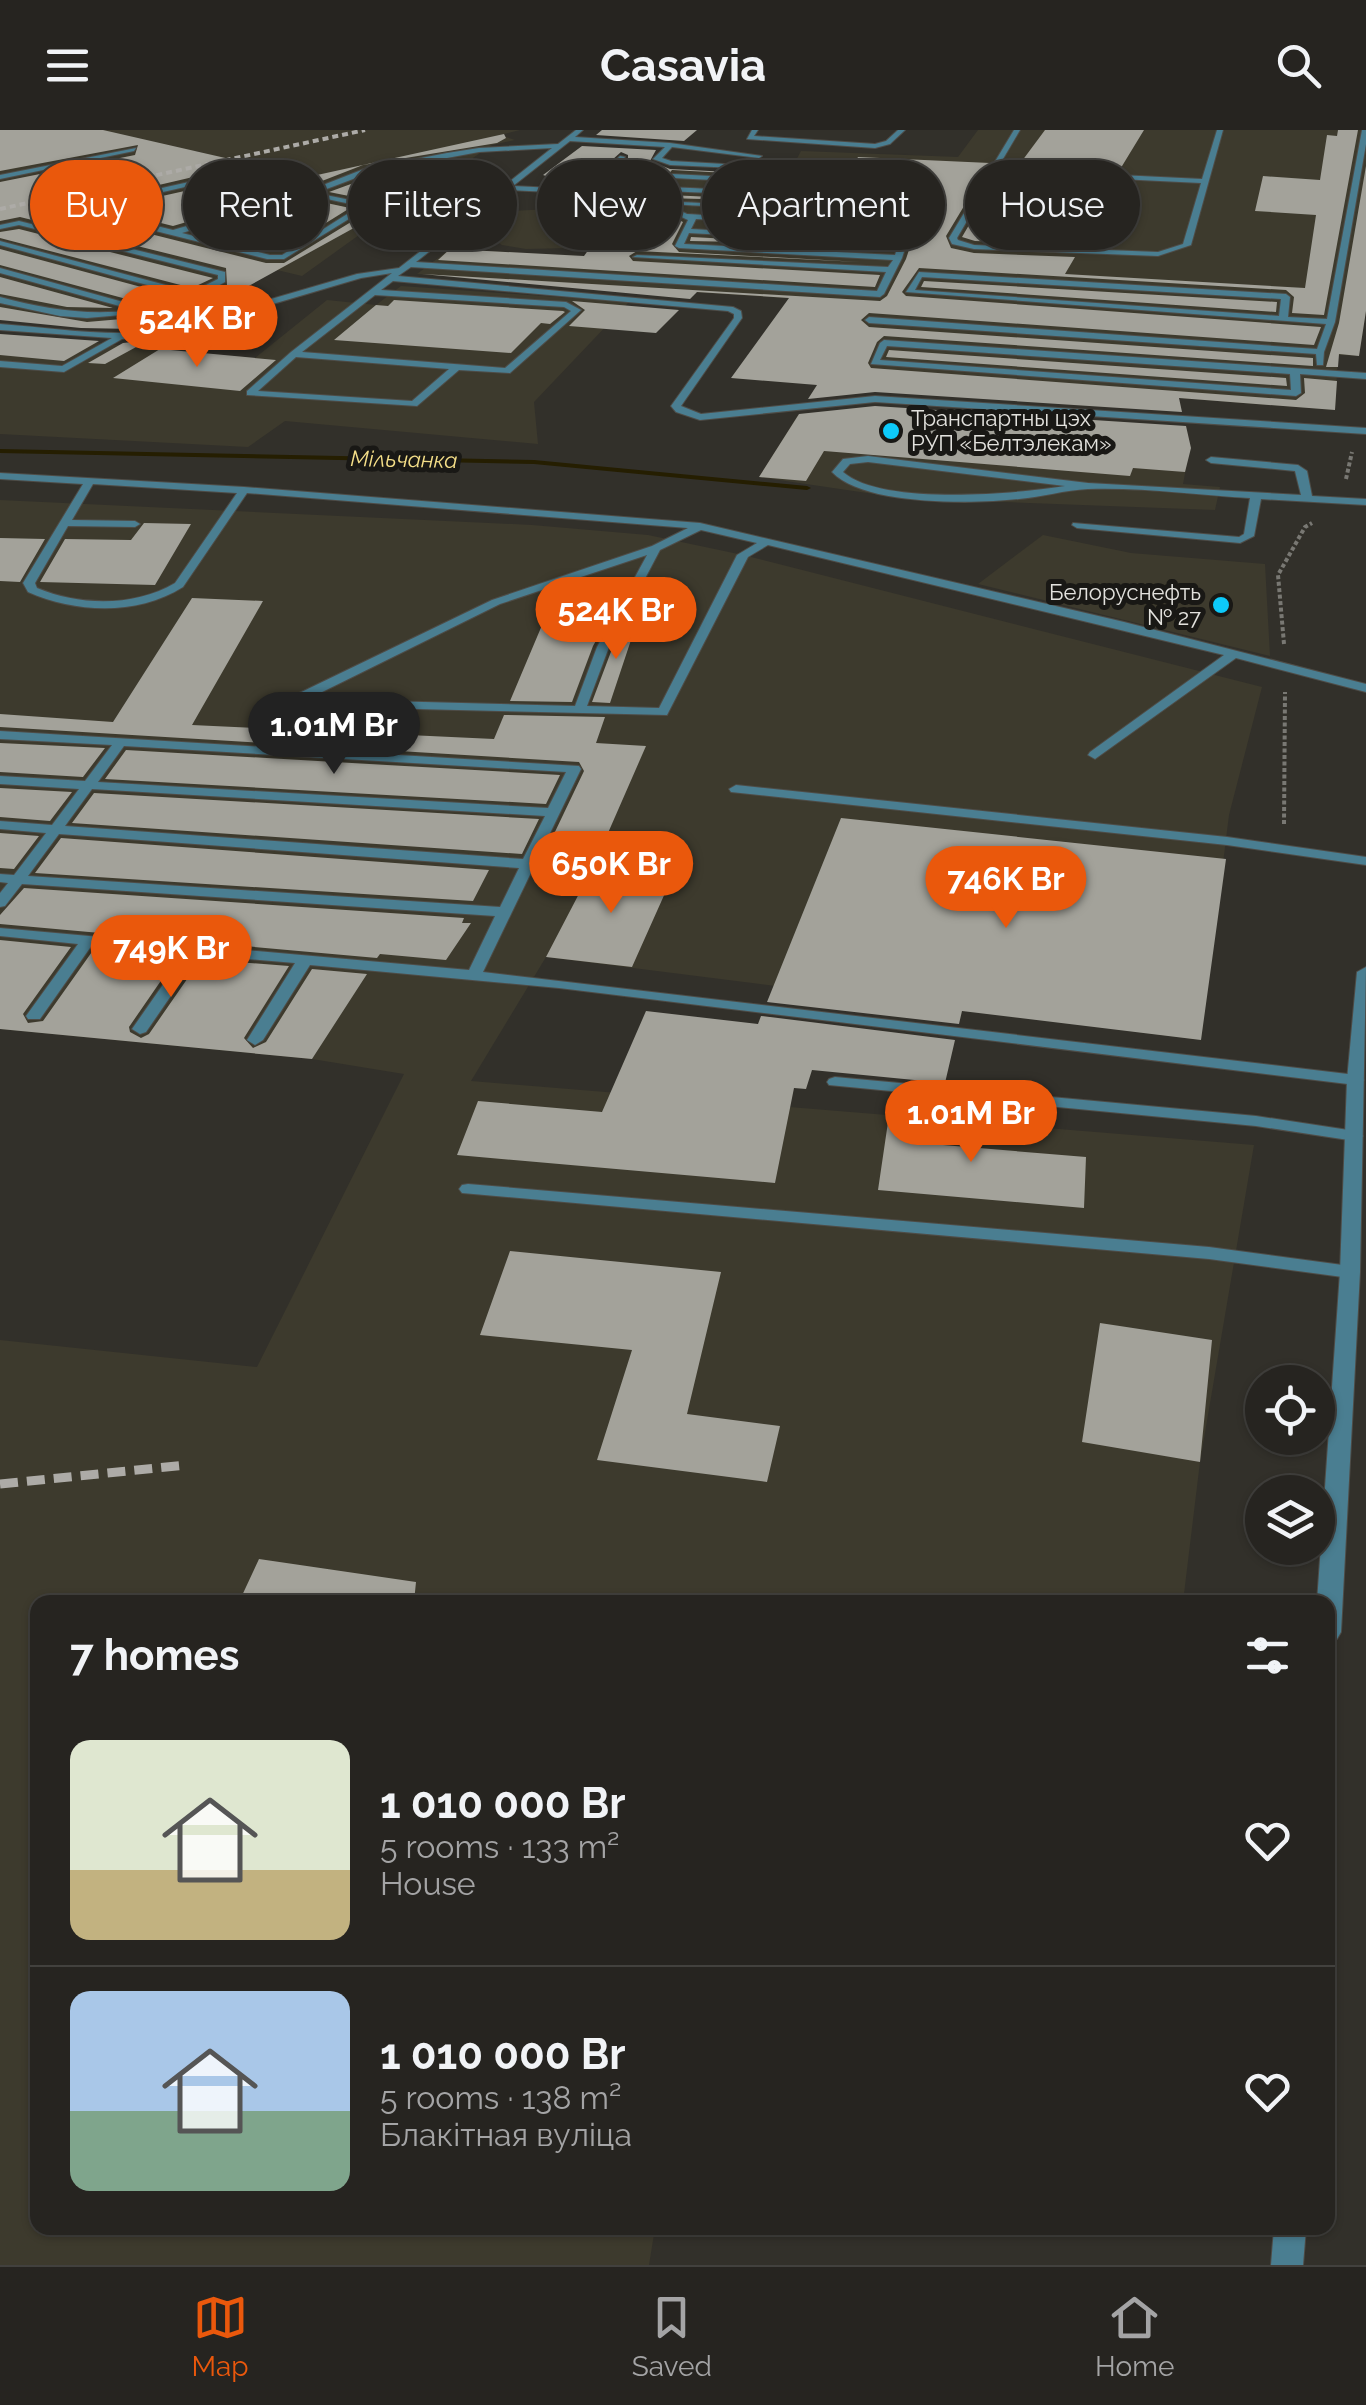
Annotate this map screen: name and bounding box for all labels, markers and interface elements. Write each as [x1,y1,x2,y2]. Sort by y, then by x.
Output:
icon: menu [40,38,95,93]
icon: search [1271,38,1326,93]
text: Casavia [600,39,766,92]
chip: Buy [30,160,163,250]
chip: Rent [183,160,328,250]
chip: Filters [348,160,517,250]
chip: New [537,160,682,250]
chip: Apartment [702,160,945,250]
chip: House [965,160,1140,250]
pin: 524K Br [105,285,289,370]
text: 524K Br [139,299,255,336]
place label: Транспартны цэх РУП «Белтэлекам» [911,405,1112,456]
marker: Транспартны цэх РУП «Белтэлекам» [880,420,902,442]
water label: Мільчанка [350,445,458,473]
pin: 524K Br [524,577,708,662]
place label: Белоруснефть № 27 [1049,579,1201,630]
text: 524K Br [558,591,674,628]
marker: Белоруснефть № 27 [1210,594,1232,616]
pin: 1.01M Br [231,692,437,777]
text: 1.01M Br [270,706,398,743]
pin: 650K Br [519,831,703,916]
text: 650K Br [551,845,671,882]
pin: 746K Br [914,846,1098,931]
text: 746K Br [947,860,1065,897]
pin: 749K Br [79,915,263,1000]
text: 749K Br [113,929,229,966]
pin: 1.01M Br [868,1080,1074,1165]
text: 1.01M Br [907,1094,1035,1131]
map controls [1245,1365,1335,1565]
button: locate [1245,1365,1335,1455]
button: layers [1245,1475,1335,1565]
icon: filters [1240,1628,1295,1683]
text: 7 homes [70,1631,239,1680]
text: 1 010 000 Br [380,1779,626,1828]
icon: home [150,1780,270,1900]
icon: heart [1240,1813,1295,1868]
text: 5 rooms · 133 m² [380,1828,620,1865]
text: House [380,1865,476,1902]
text: 1 010 000 Br [380,2030,626,2079]
icon: home [150,2031,270,2151]
icon: heart [1240,2064,1295,2119]
text: 5 rooms · 138 m² [380,2079,621,2116]
text: Блакітная вуліца [380,2116,632,2153]
tab: Map [192,2290,249,2383]
tab: Saved [632,2290,712,2383]
tab: Home [1095,2290,1174,2383]

